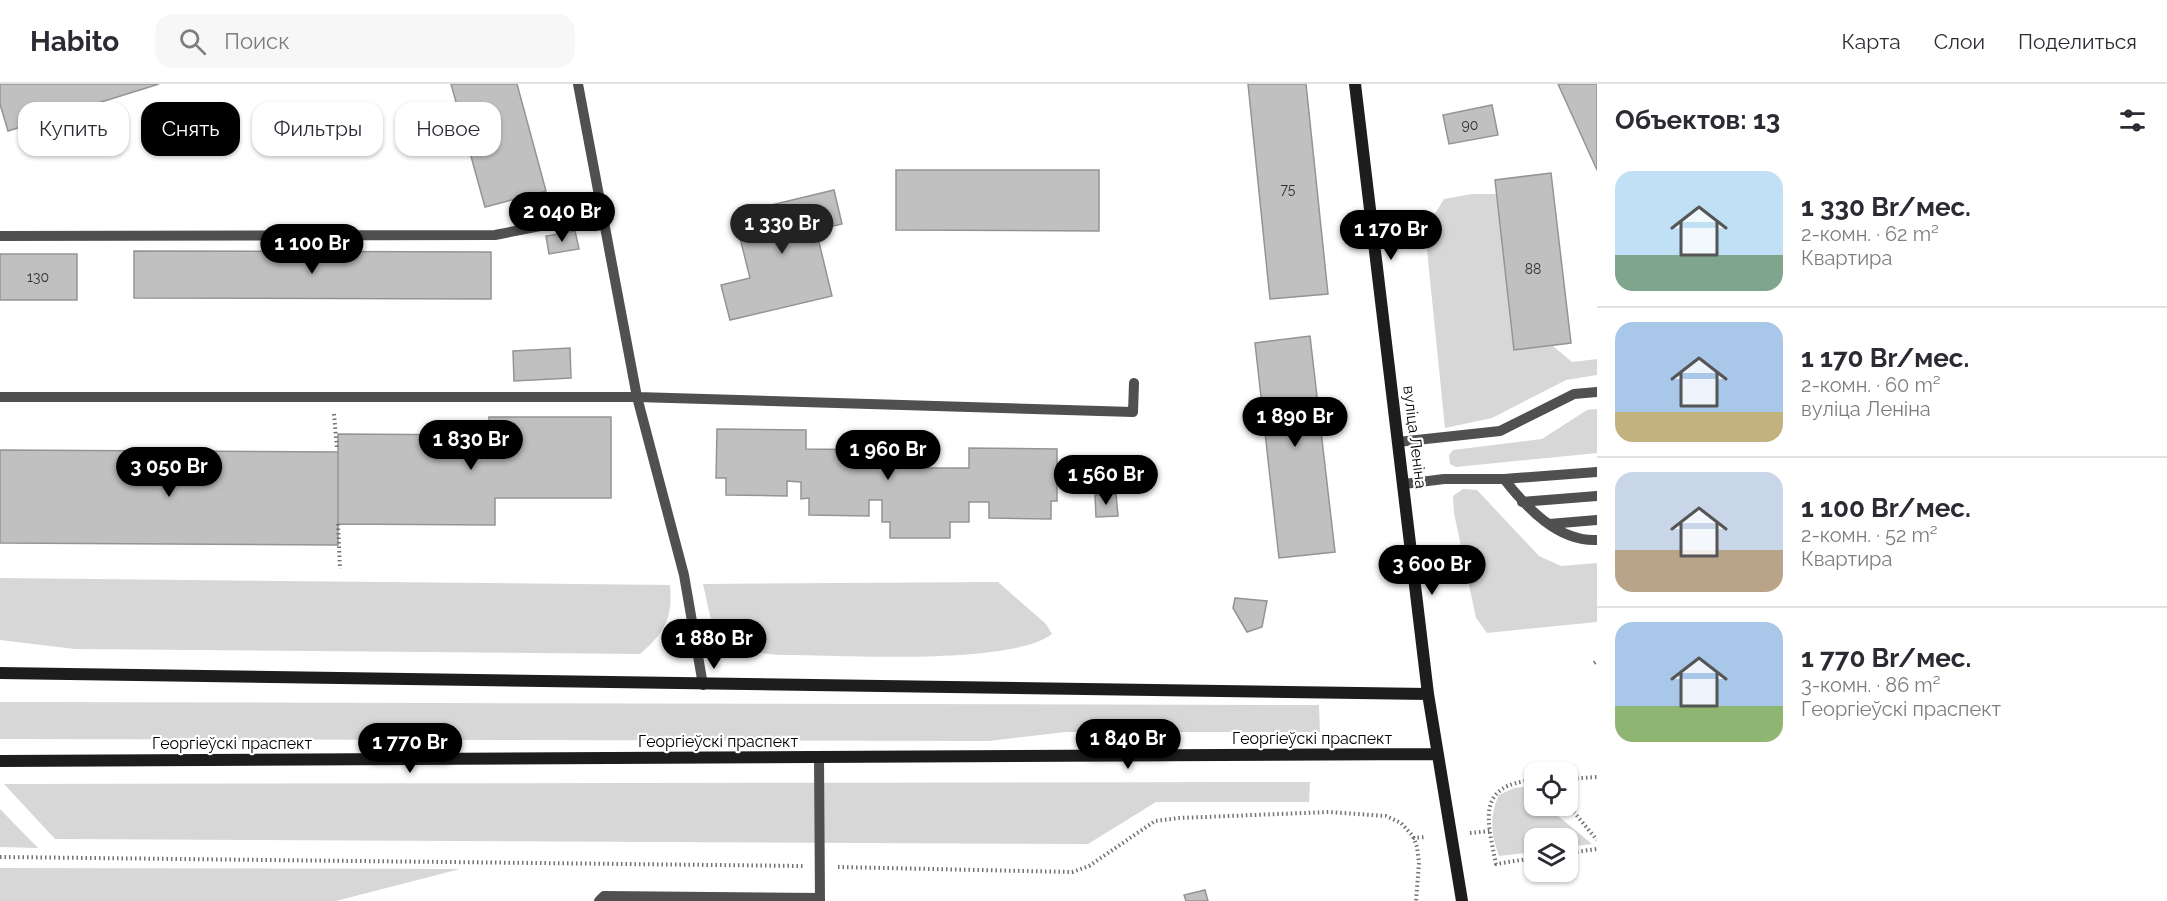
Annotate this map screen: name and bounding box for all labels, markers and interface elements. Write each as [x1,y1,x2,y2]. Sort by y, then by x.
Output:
search box [155,14,575,68]
text: Habito [30,25,119,58]
icon: search [176,25,209,58]
text: Поиск [224,28,290,54]
text: Карта [1842,29,1901,54]
text: Слои [1934,29,1985,54]
text: Поделиться [2018,29,2137,54]
chip: Купить [18,102,129,156]
chip: Снять [141,102,240,156]
chip: Фильтры [252,102,383,156]
chip: Новое [395,102,501,156]
icon: filters [2116,104,2149,137]
text: Объектов: 13 [1615,105,1780,135]
house number: 90 [1462,117,1478,133]
house number: 75 [1281,181,1296,197]
pin: 2 040 Br [500,192,624,243]
text: 1 330 Br/мес. [1801,192,1971,222]
icon: home [1663,195,1735,267]
text: 2 040 Br [523,199,601,223]
pin: 1 330 Br [720,204,844,255]
pin: 1 170 Br [1329,210,1453,261]
text: 1 330 Br [744,211,820,235]
text: 1 170 Br [1354,217,1428,241]
text: 2-комн. · 62 m² [1801,222,1939,246]
pin: 1 100 Br [250,224,374,275]
text: 1 100 Br [274,231,350,255]
text: Квартира [1801,246,1892,270]
house number: 88 [1525,261,1541,277]
house number: 130 [27,269,49,285]
text: 1 170 Br/мес. [1801,343,1969,373]
icon: home [1663,346,1735,418]
text: 2-комн. · 60 m² [1801,373,1941,397]
street label: вуліца Леніна [1399,384,1431,490]
pin: 1 890 Br [1233,397,1357,448]
text: вуліца Леніна [1801,397,1931,421]
text: 1 890 Br [1257,404,1333,428]
pin: 1 830 Br [409,420,533,471]
text: 1 830 Br [433,427,509,451]
pin: 1 960 Br [826,430,950,481]
text: 1 960 Br [849,437,927,461]
pin: 3 050 Br [107,447,231,498]
text: 3 050 Br [130,454,208,478]
pin: 1 560 Br [1044,455,1168,506]
text: 1 560 Br [1068,462,1144,486]
text: 1 100 Br/мес. [1801,493,1971,523]
icon: home [1663,496,1735,568]
text: 2-комн. · 52 m² [1801,523,1938,547]
pin: 3 600 Br [1370,545,1494,596]
text: Квартира [1801,547,1892,571]
text: 3 600 Br [1393,552,1471,576]
pin: 1 880 Br [652,619,776,670]
text: 1 880 Br [675,626,753,650]
text: 1 770 Br/мес. [1801,643,1971,673]
icon: home [1663,646,1735,718]
text: 3-комн. · 86 m² [1801,673,1940,697]
text: Георгіеўскі праспект [1801,697,2001,721]
pin: 1 840 Br [1066,719,1190,770]
pin: 1 770 Br [348,723,472,774]
text: 1 840 Br [1090,726,1166,750]
street label: Георгіеўскі праспект [1232,729,1392,748]
text: 1 770 Br [372,730,448,754]
street label: Георгіеўскі праспект [638,732,798,751]
street label: Георгіеўскі праспект [152,734,312,753]
map controls [1524,762,1578,882]
button: locate [1524,762,1578,816]
button: layers [1524,828,1578,882]

